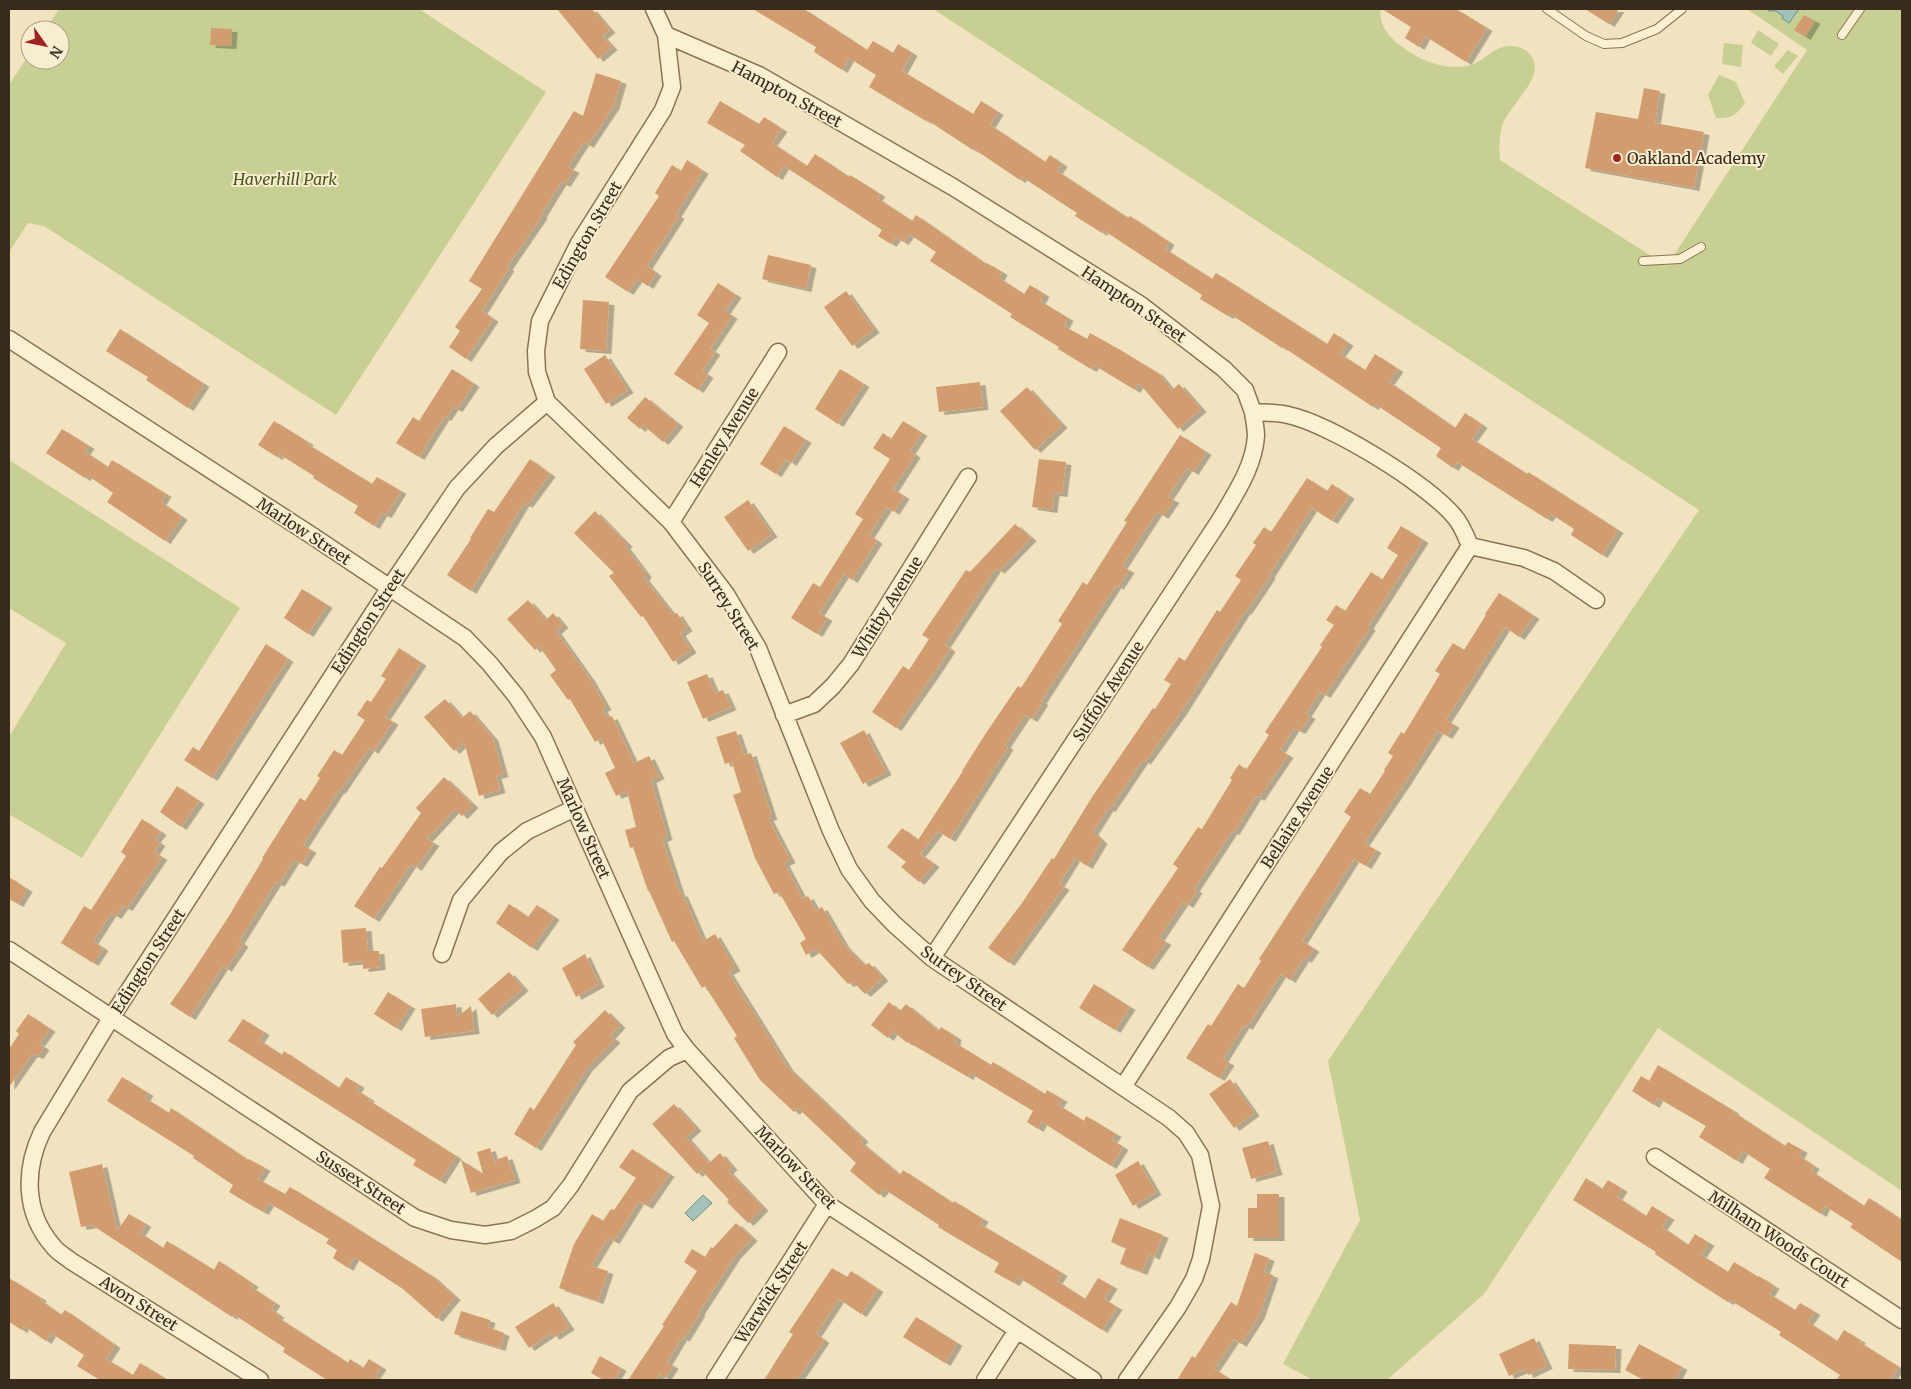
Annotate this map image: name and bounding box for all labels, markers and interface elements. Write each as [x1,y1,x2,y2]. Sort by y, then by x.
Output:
north arrow [20,20,70,70]
text: N [45,43,66,62]
street label: Hampton Street [728,56,846,132]
place label: Oakland Academy [1627,148,1766,168]
marker: Oakland Academy [1611,152,1623,164]
park label: Haverhill Park [232,169,337,189]
street label: Edington Street [548,177,626,292]
street label: Hampton Street [1078,262,1191,347]
street label: Henley Avenue [685,383,763,491]
street label: Marlow Street [253,493,356,569]
street label: Whitby Avenue [847,552,926,663]
street label: Surrey Street [694,558,765,655]
street label: Edington Street [327,564,410,677]
street label: Suffolk Avenue [1068,637,1148,745]
street label: Bellaire Avenue [1256,762,1338,872]
street label: Marlow Street [553,774,616,882]
street label: Edington Street [107,904,190,1017]
street label: Surrey Street [917,941,1012,1015]
street label: Marlow Street [751,1121,841,1214]
street label: Sussex Street [313,1146,410,1219]
street label: Milham Woods Court [1705,1186,1854,1292]
street label: Warwick Street [730,1237,812,1348]
street label: Avon Street [95,1270,183,1335]

